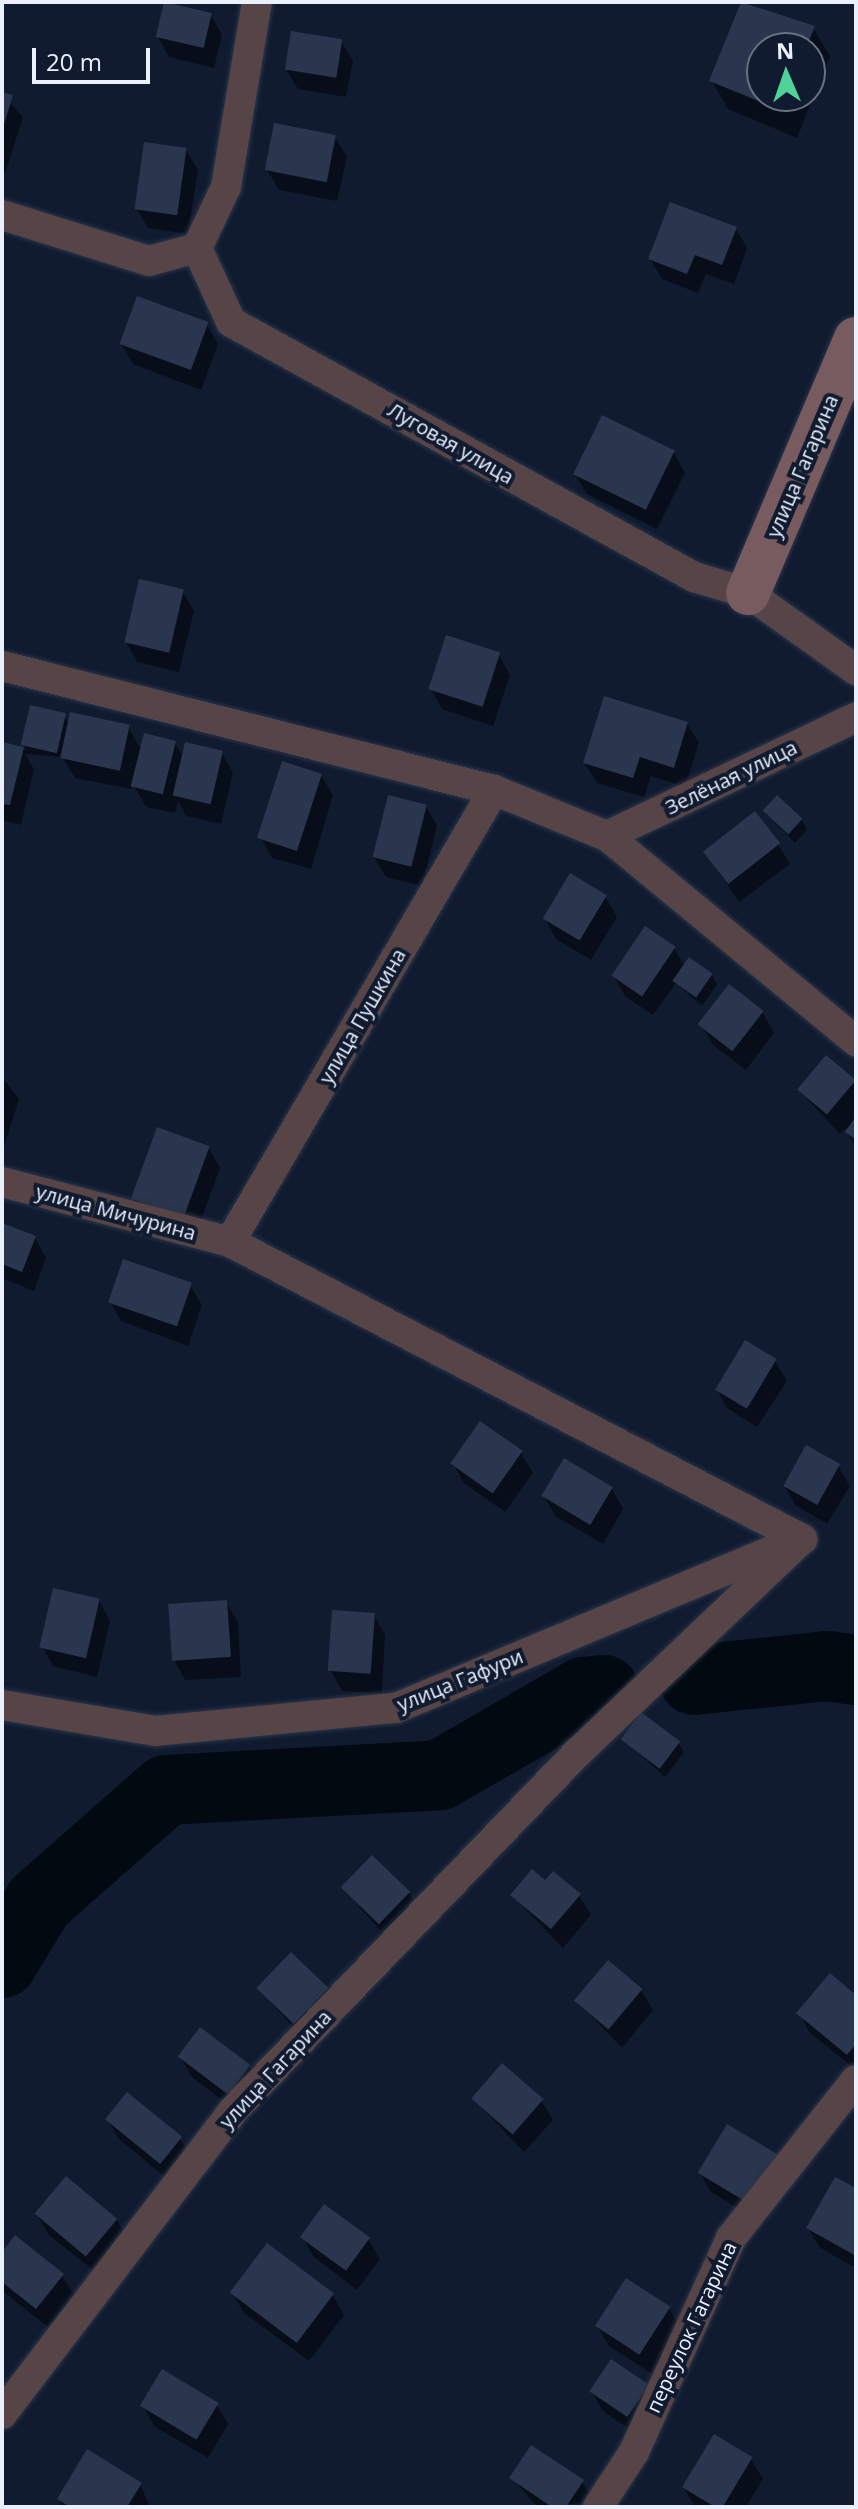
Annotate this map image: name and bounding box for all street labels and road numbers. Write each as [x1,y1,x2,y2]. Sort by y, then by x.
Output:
street label: улица Гагарина [761,391,843,541]
street label: Луговая улица [384,397,518,489]
street label: Зелёная улица [661,735,801,819]
street label: улица Пушкина [314,944,410,1088]
street label: улица Мичурина [33,1179,199,1245]
street label: улица Гафури [393,1644,527,1716]
street label: улица Гагарина [214,2005,336,2133]
street label: переулок Гагарина [641,2238,741,2416]

